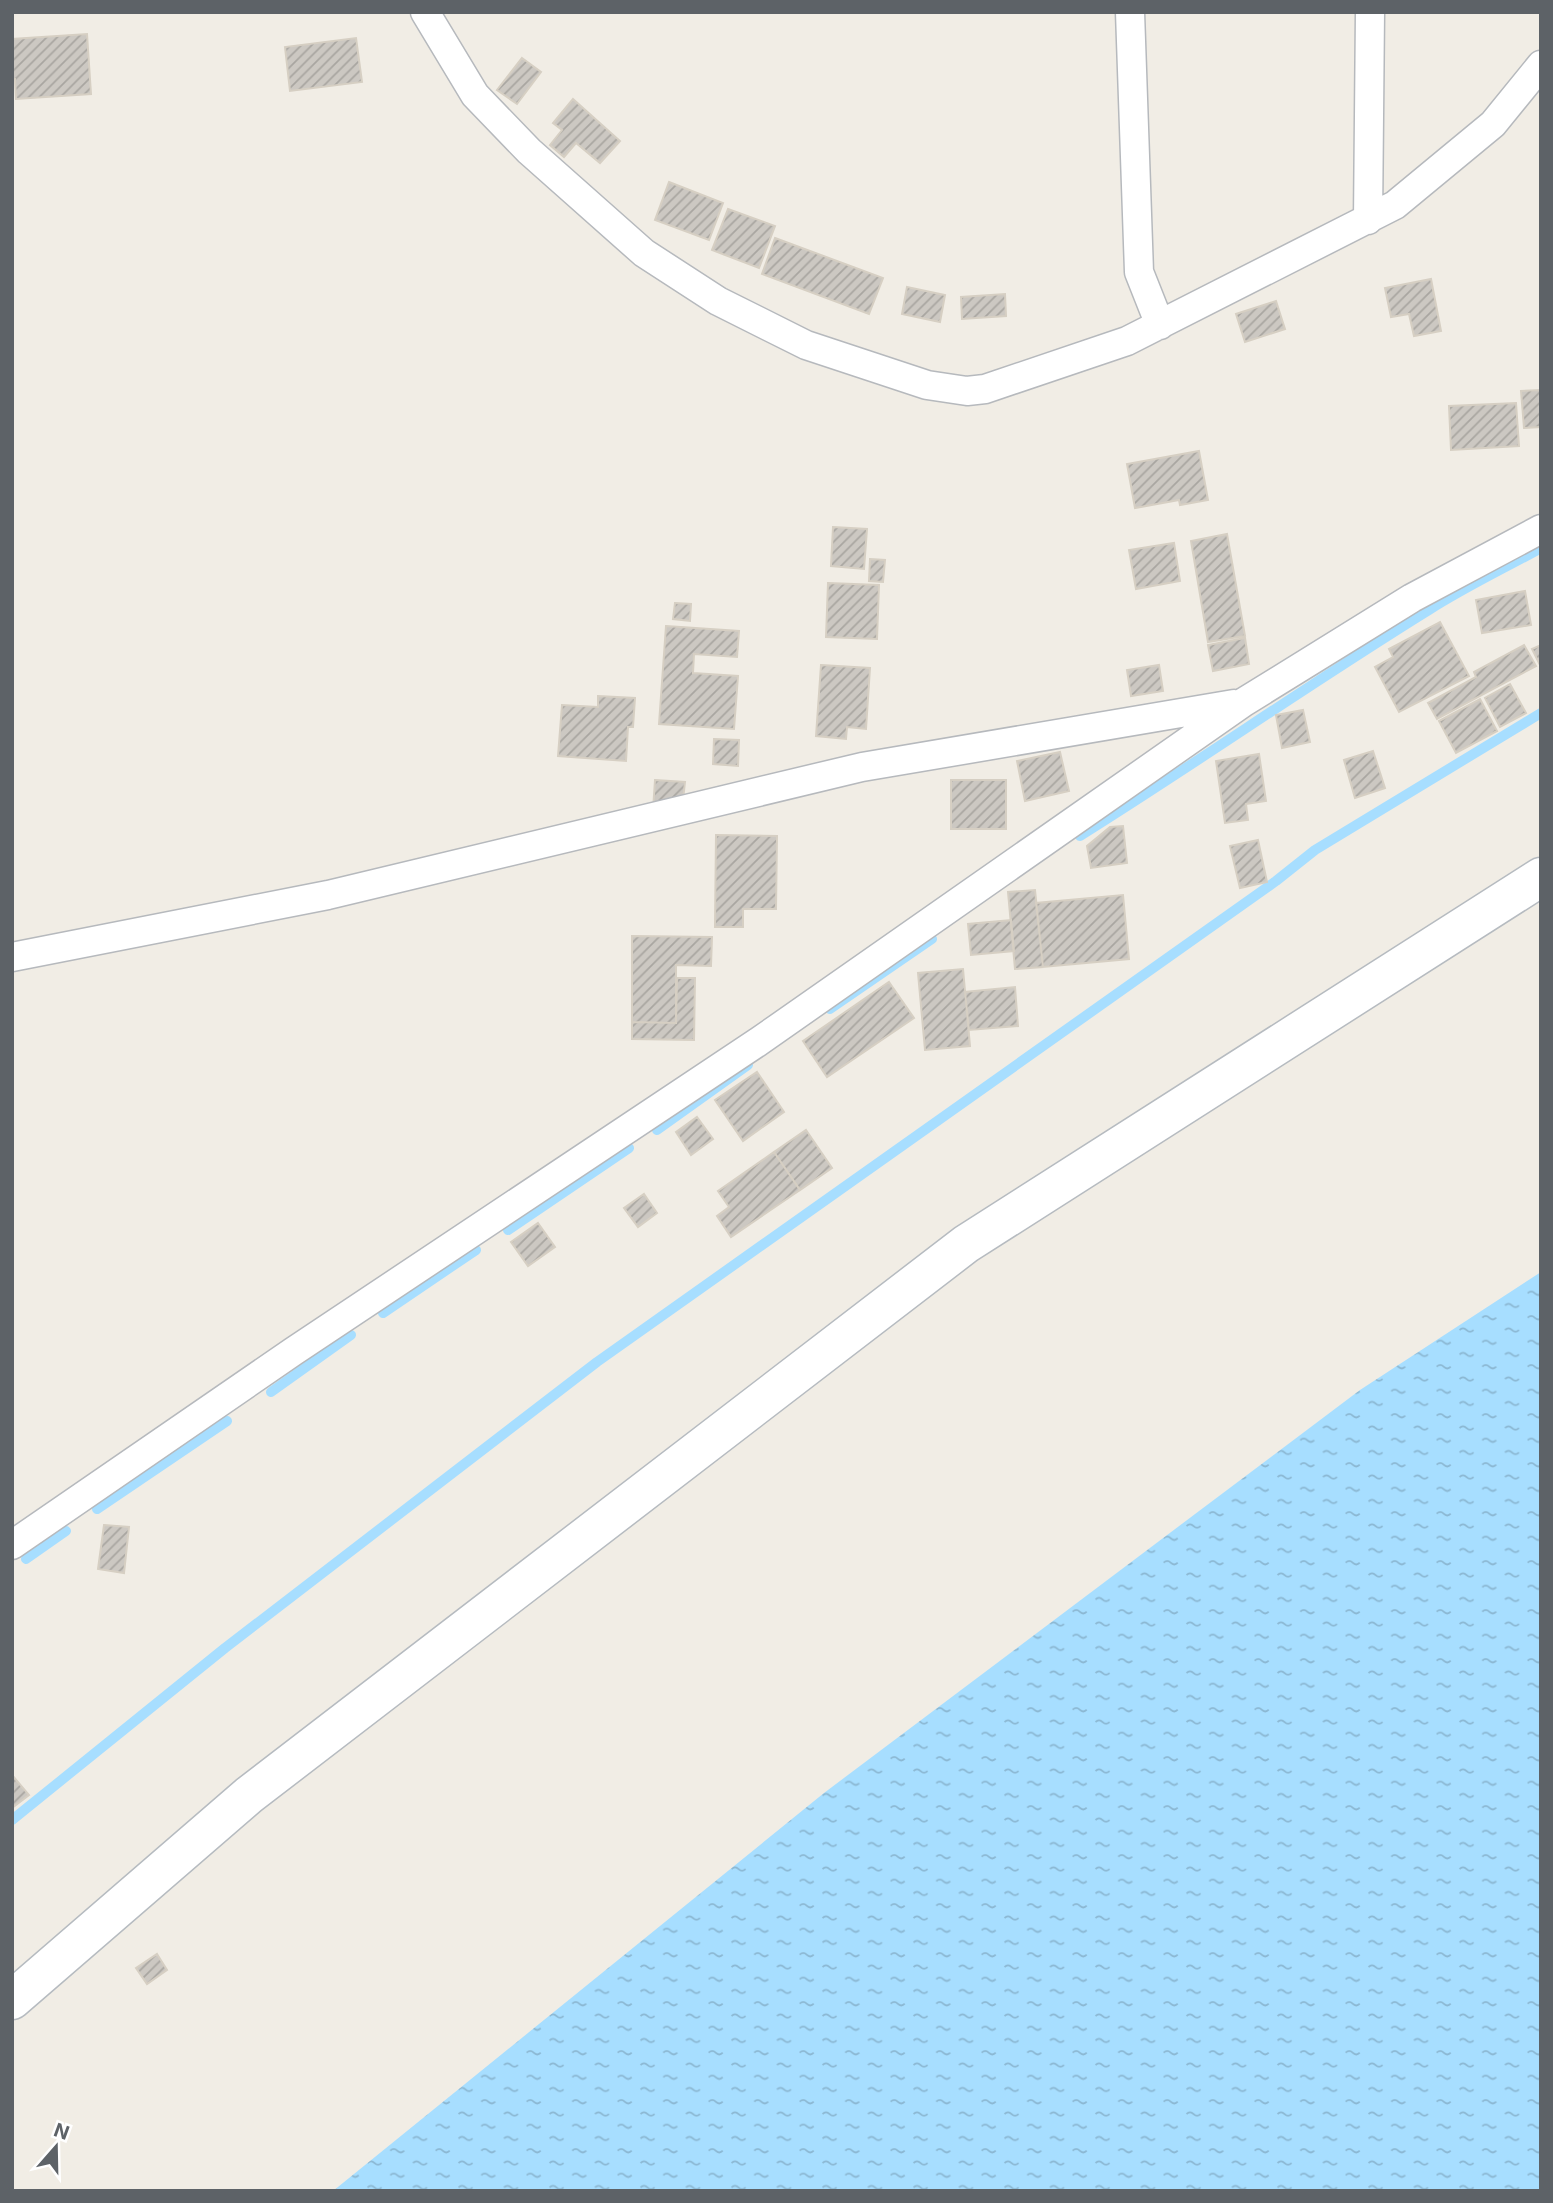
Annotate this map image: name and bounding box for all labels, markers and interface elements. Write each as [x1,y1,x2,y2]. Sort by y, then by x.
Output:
north arrow [21,2112,91,2182]
text: N [51,2118,72,2145]

